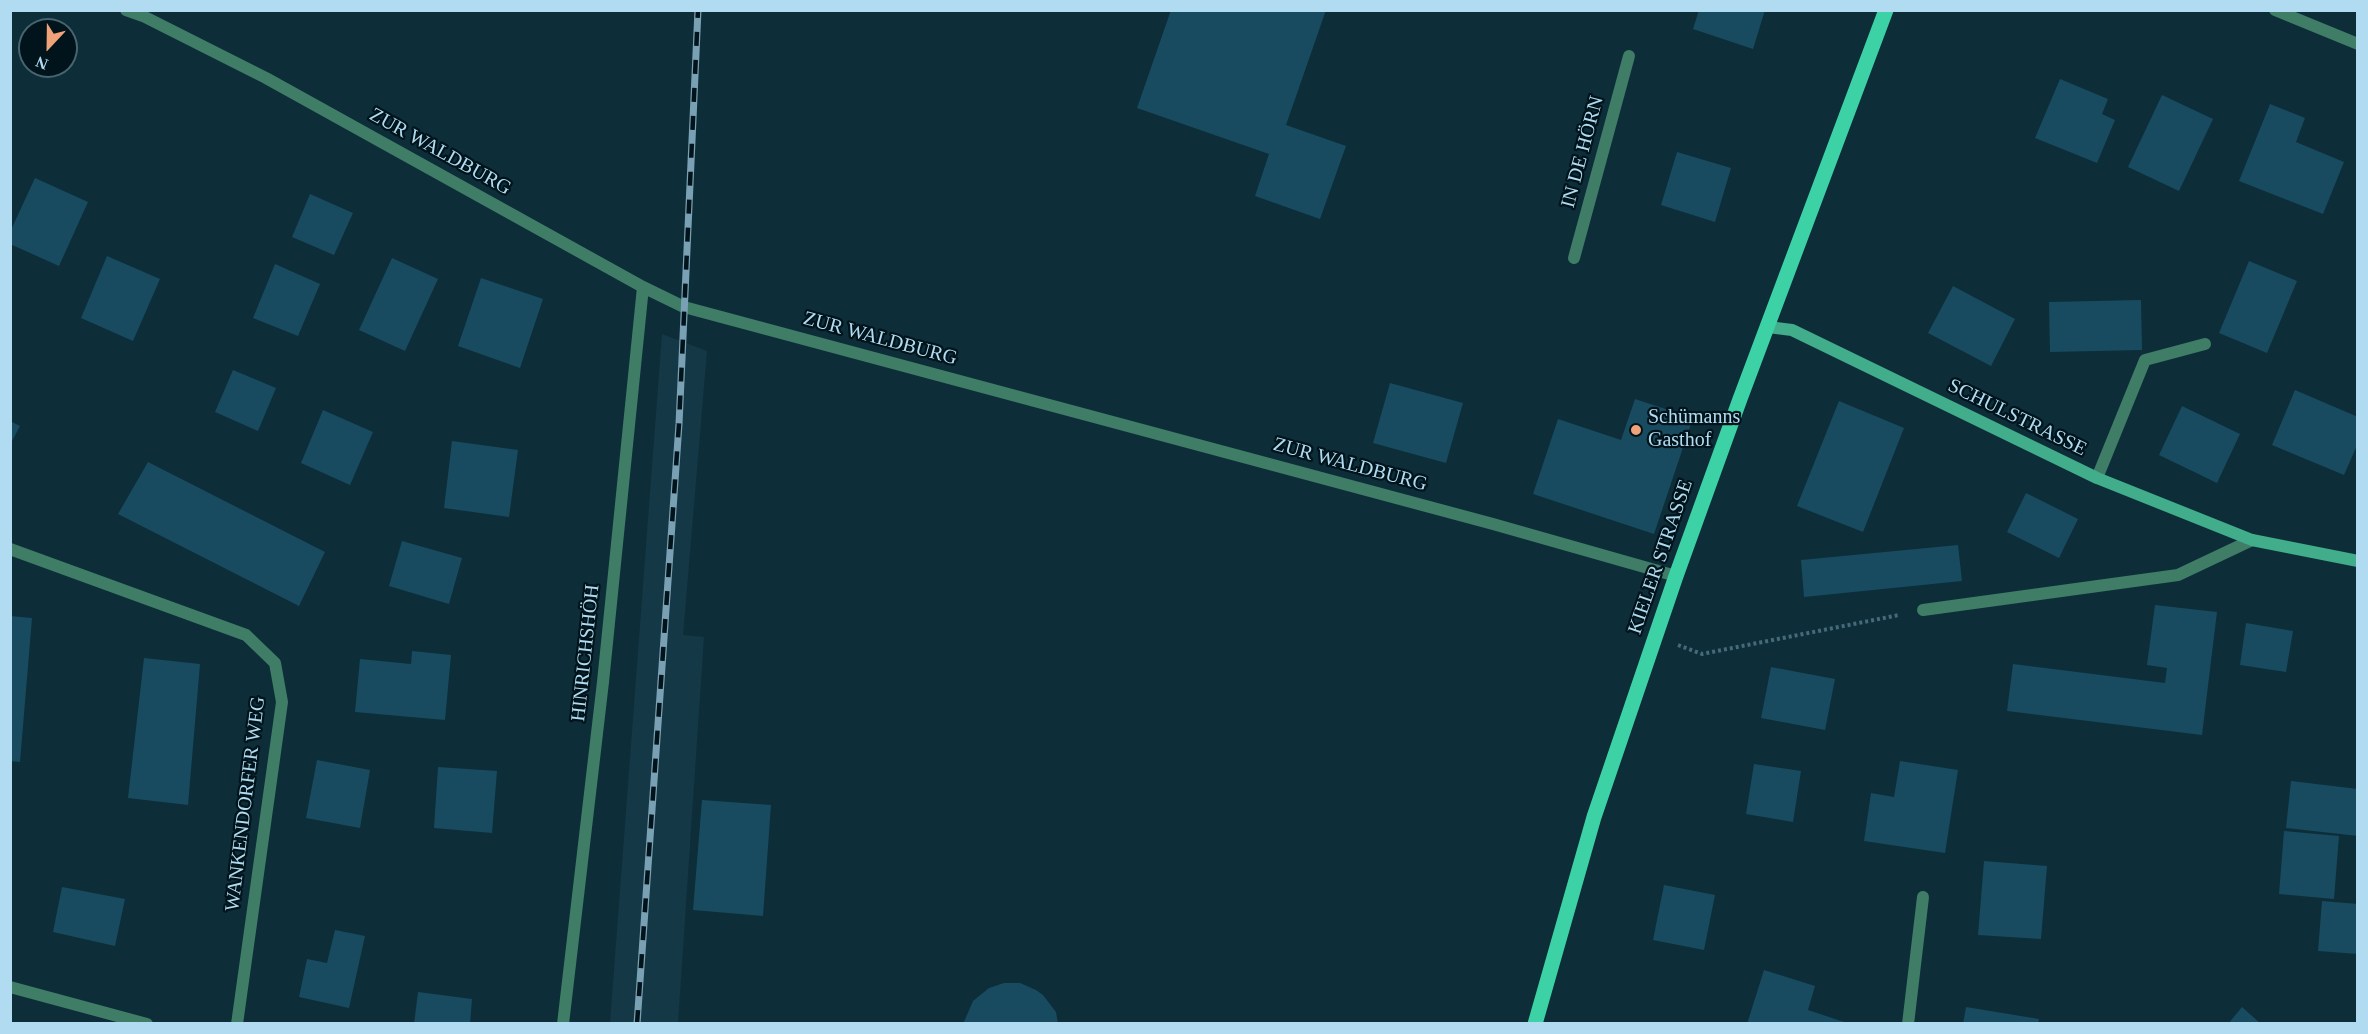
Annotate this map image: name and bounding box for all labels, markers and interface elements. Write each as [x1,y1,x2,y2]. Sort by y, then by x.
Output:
north arrow [18,18,78,78]
text: N [33,53,50,73]
street label: IN DE HÖRN [1557,94,1609,210]
street label: ZUR WALDBURG [365,103,515,201]
street label: ZUR WALDBURG [800,307,960,371]
street label: SCHULSTRASSE [1944,374,2090,462]
place label: Schümanns Gasthof [1648,406,1740,453]
marker: Schümanns Gasthof [1629,423,1643,437]
street label: ZUR WALDBURG [1270,433,1430,497]
street label: KIELER STRASSE [1623,477,1699,637]
street label: HINRICHSHÖH [567,583,605,723]
street label: WANKENDORFER WEG [221,695,271,913]

